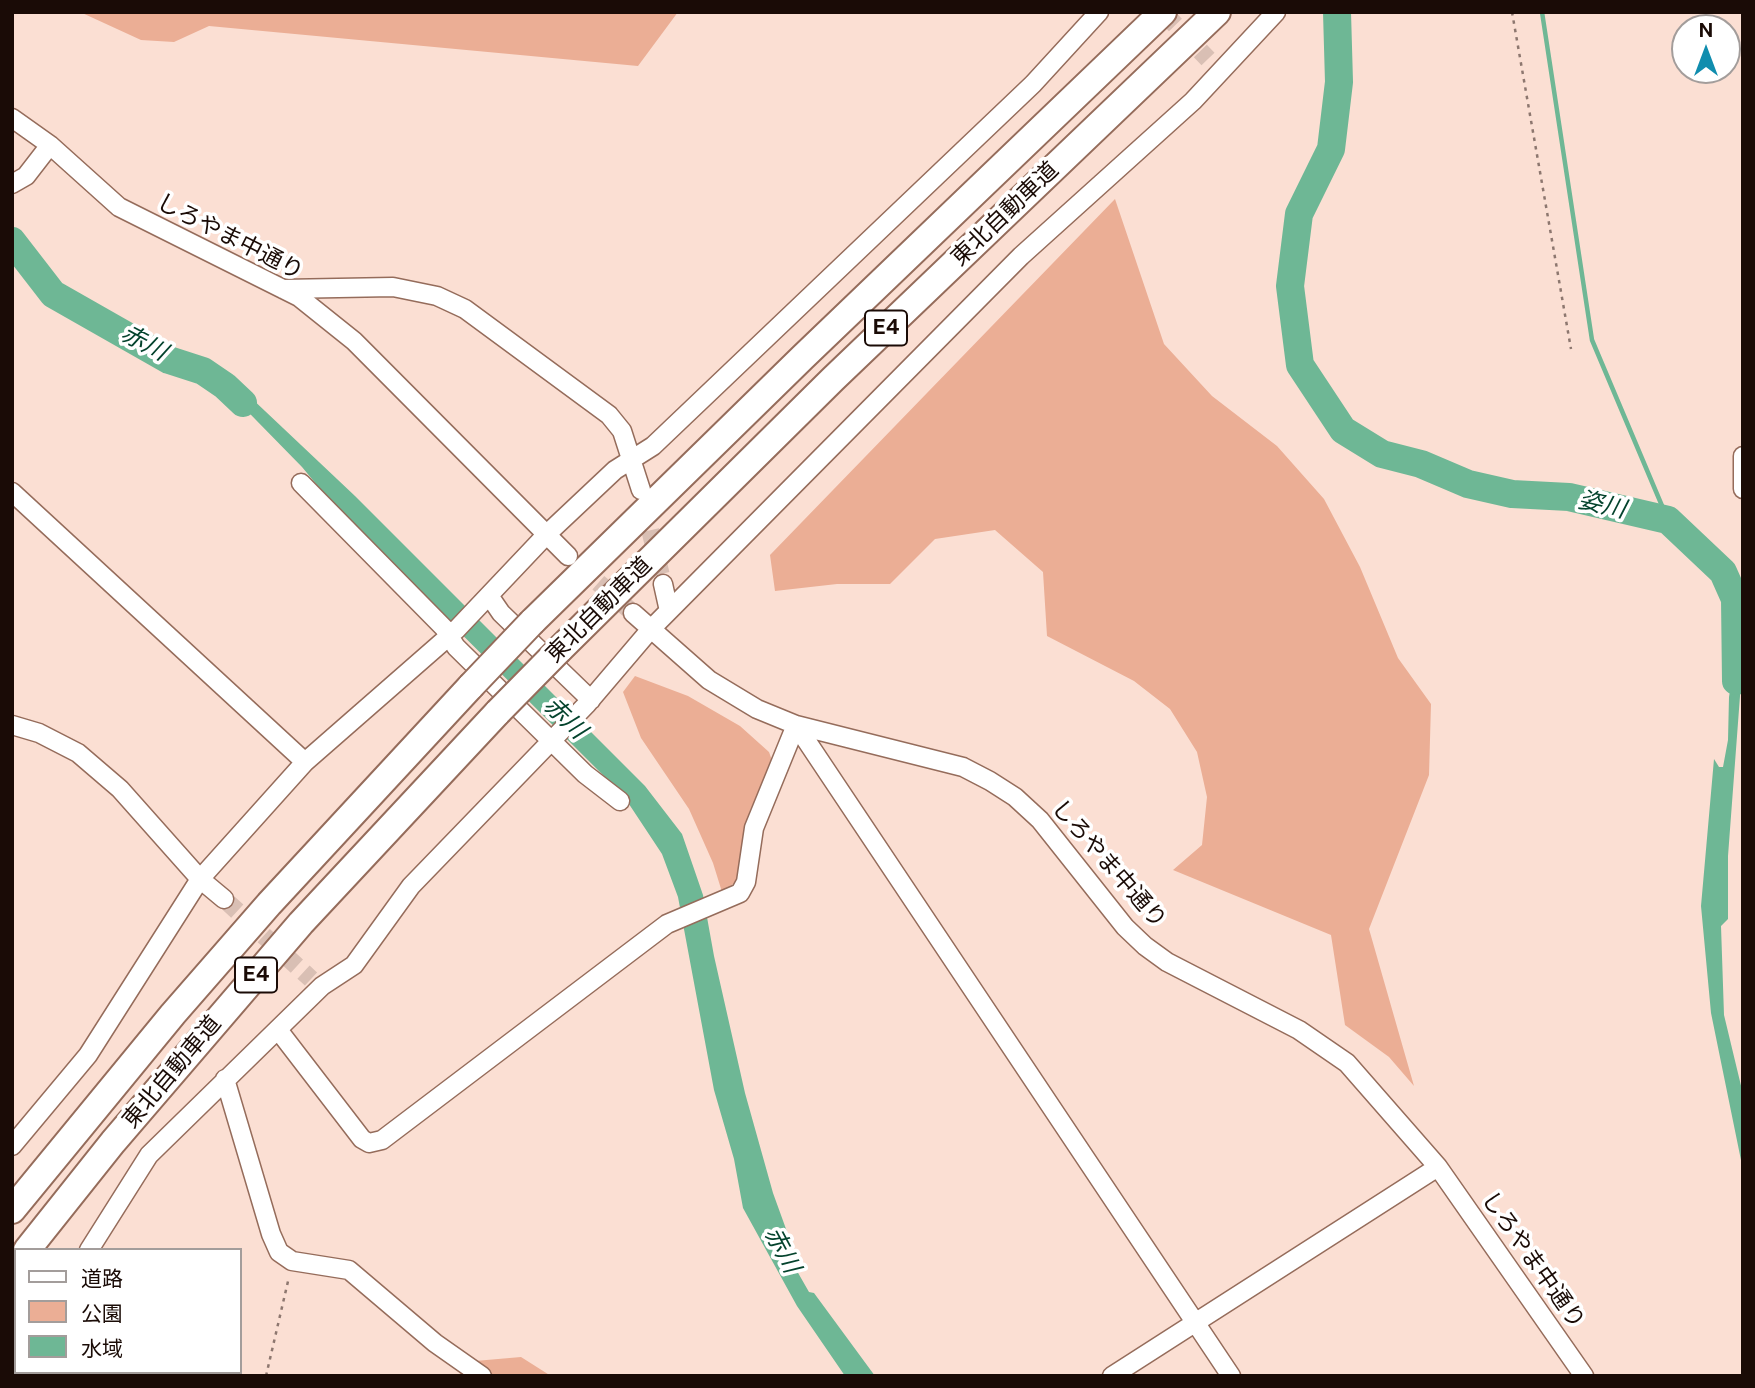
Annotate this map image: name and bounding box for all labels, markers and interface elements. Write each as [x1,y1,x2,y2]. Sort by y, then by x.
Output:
north arrow [1671,14,1741,84]
text: N [1699,19,1713,41]
street label: 東北自動車道 [946,156,1064,272]
street label: しろやま中通り [152,188,308,286]
road number: E4 [865,310,907,346]
water label: 赤川 [116,319,172,367]
water label: 姿川 [1575,486,1629,524]
street label: 東北自動車道 [540,551,658,669]
water label: 赤川 [538,691,592,745]
street label: しろやま中通り [1046,794,1172,934]
road number: E4 [235,958,277,992]
street label: 東北自動車道 [117,1010,227,1134]
street label: しろやま中通り [1476,1186,1590,1334]
water label: 赤川 [758,1222,806,1278]
legend [14,1248,242,1374]
text: 道路 [81,1266,123,1291]
text: 公園 [81,1301,123,1326]
text: 水域 [81,1336,123,1361]

